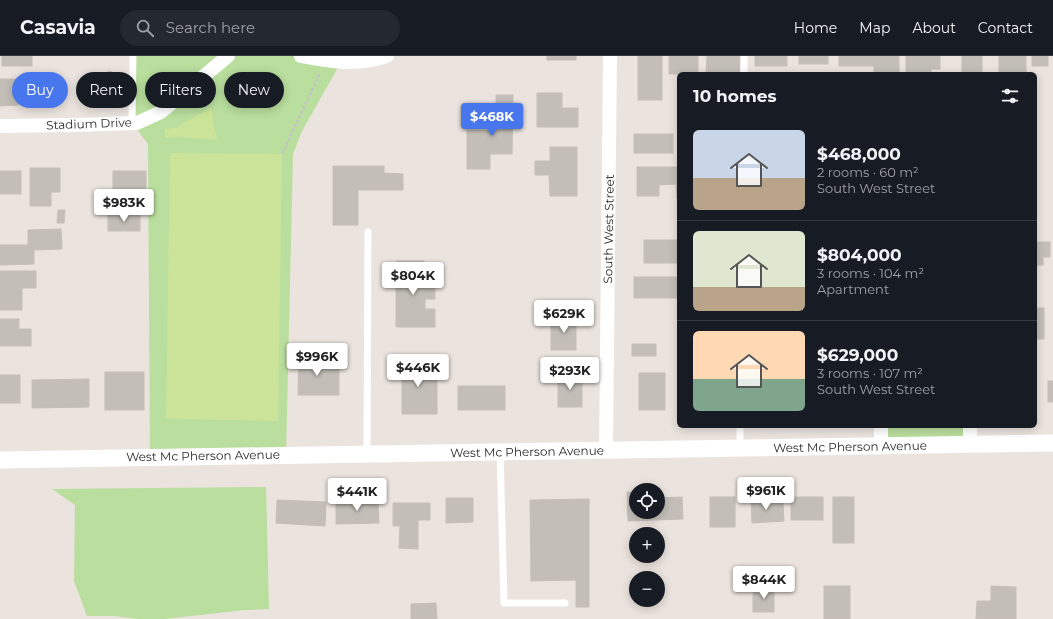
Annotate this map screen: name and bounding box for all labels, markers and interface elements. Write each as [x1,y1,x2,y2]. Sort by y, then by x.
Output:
search box [120,10,400,46]
text: Casavia [20,16,96,39]
icon: search [134,17,156,39]
text: Search here [166,18,255,37]
text: Home [794,19,837,37]
text: Map [859,19,890,37]
text: About [912,19,956,37]
text: Contact [978,19,1033,37]
chip: Buy [12,72,68,108]
chip: Rent [76,72,137,108]
chip: Filters [145,72,216,108]
chip: New [224,72,284,108]
icon: filters [999,85,1021,107]
text: 10 homes [693,86,777,106]
pin: $468K [464,103,520,137]
text: $468K [470,108,514,124]
street label: Stadium Drive [46,115,132,132]
text: $468,000 [817,144,901,164]
icon: home [725,146,773,194]
text: 2 rooms · 60 m² [817,164,919,180]
street label: South West Street [600,174,617,284]
text: South West Street [817,180,935,196]
pin: $983K [96,189,152,223]
text: $983K [103,194,145,210]
text: $804,000 [817,245,902,265]
icon: home [725,247,773,295]
pin: $804K [385,262,441,296]
text: 3 rooms · 104 m² [817,265,924,281]
text: $804K [391,267,435,283]
text: Apartment [817,281,889,297]
pin: $629K [536,300,592,334]
text: $629K [543,305,585,321]
pin: $996K [289,343,345,377]
text: $629,000 [817,345,898,365]
icon: home [725,347,773,395]
text: $996K [296,348,338,364]
pin: $446K [390,354,446,388]
pin: $293K [542,357,598,391]
text: $446K [396,359,440,375]
text: $293K [549,362,591,378]
text: 3 rooms · 107 m² [817,365,923,381]
text: South West Street [817,381,935,397]
street label: West Mc Pherson Avenue [773,438,927,455]
street label: West Mc Pherson Avenue [450,443,604,460]
street label: West Mc Pherson Avenue [126,447,280,464]
pin: $961K [738,477,794,511]
pin: $441K [329,478,385,512]
text: $961K [746,482,786,498]
text: $441K [337,483,377,499]
map controls [629,483,665,607]
button: locate [629,483,665,519]
button: + [629,527,665,563]
pin: $844K [736,566,792,600]
button: − [629,571,665,607]
text: $844K [742,571,786,587]

